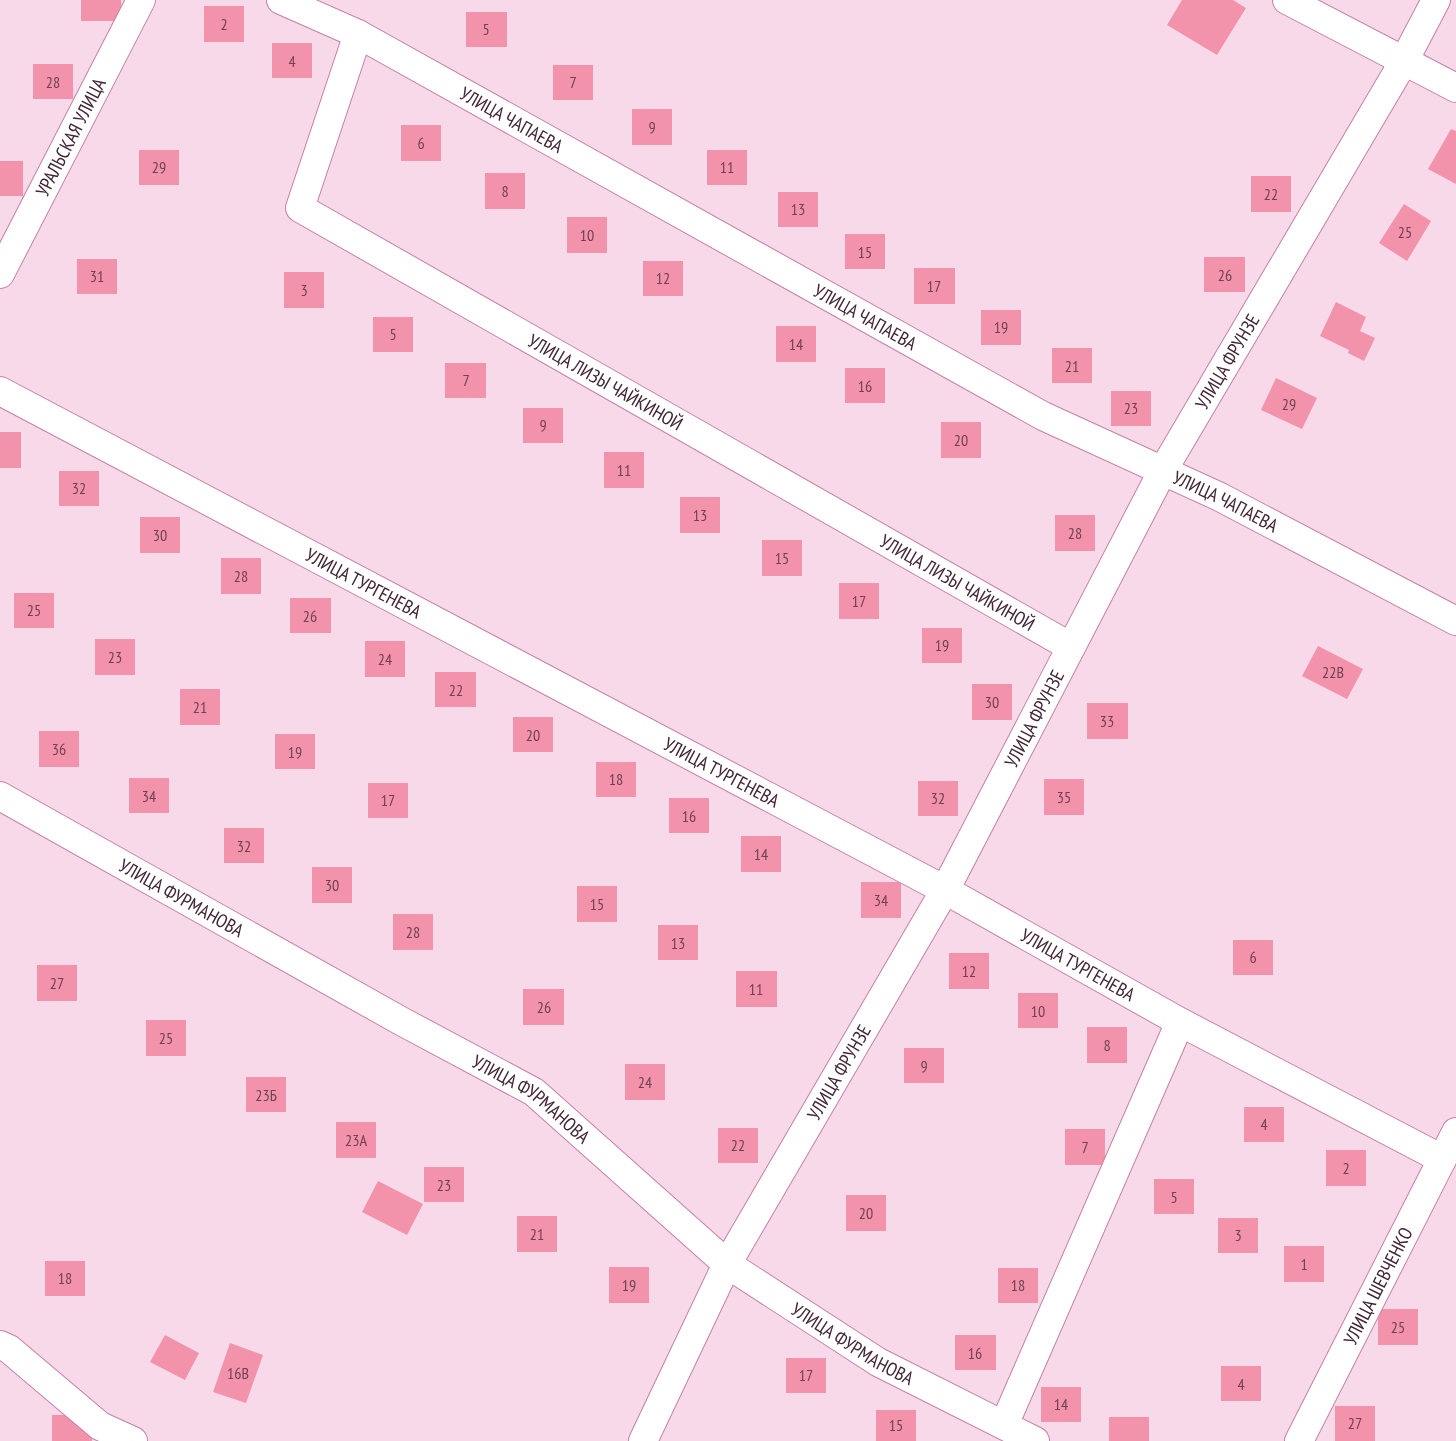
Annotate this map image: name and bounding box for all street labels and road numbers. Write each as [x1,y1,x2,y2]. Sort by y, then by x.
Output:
street label: УРАЛЬСКАЯ УЛИЦА [30,74,111,200]
street label: УЛИЦА ЧАПАЕВА [456,81,567,158]
street label: УЛИЦА ЧАПАЕВА [809,279,921,355]
street label: УЛИЦА ФРУНЗЕ [1190,310,1264,414]
street label: УЛИЦА ЛИЗЫ ЧАЙКИНОЙ [524,328,687,436]
street label: УЛИЦА ЧАПАЕВА [1169,465,1282,537]
street label: УЛИЦА ЛИЗЫ ЧАЙКИНОЙ [876,529,1039,636]
street label: УЛИЦА ТУРГЕНЕВА [301,543,425,623]
street label: УЛИЦА ФРУНЗЕ [999,666,1069,771]
street label: УЛИЦА ТУРГЕНЕВА [660,732,784,812]
street label: УЛИЦА ФУРМАНОВА [115,853,248,942]
street label: УЛИЦА ТУРГЕНЕВА [1016,923,1139,1006]
street label: УЛИЦА ФРУНЗЕ [802,1020,876,1124]
street label: УЛИЦА ФУРМАНОВА [468,1049,595,1148]
street label: УЛИЦА ШЕВЧЕНКО [1338,1223,1418,1349]
street label: УЛИЦА ФУРМАНОВА [787,1297,918,1390]

